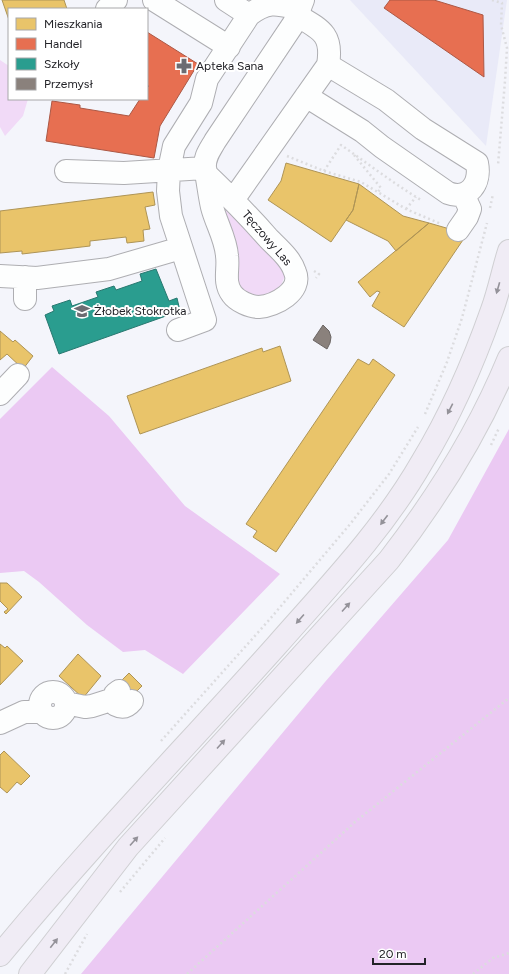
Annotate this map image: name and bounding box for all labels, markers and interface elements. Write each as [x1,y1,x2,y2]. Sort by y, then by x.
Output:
legend [8,8,148,100]
text: Mieszkania [44,17,102,31]
text: Handel [44,37,82,51]
text: Szkoły [44,57,80,71]
pharmacy icon: Apteka Sana [175,57,193,75]
place label: Apteka Sana [196,59,263,73]
text: Przemysł [44,77,93,91]
street label: Tęczowy Las [239,208,295,269]
one-way arrow [495,282,501,294]
school or university icon: Żłobek Stokrotka [73,302,91,320]
place label: Żłobek Stokrotka [94,304,186,318]
one-way arrow [447,403,453,414]
one-way arrow [379,514,388,525]
one-way arrow [342,602,351,612]
one-way arrow [295,614,304,624]
one-way arrow [216,739,226,749]
one-way arrow [129,835,138,846]
one-way arrow [50,938,58,949]
scale bar [373,940,425,966]
text: 20 m [379,947,407,961]

